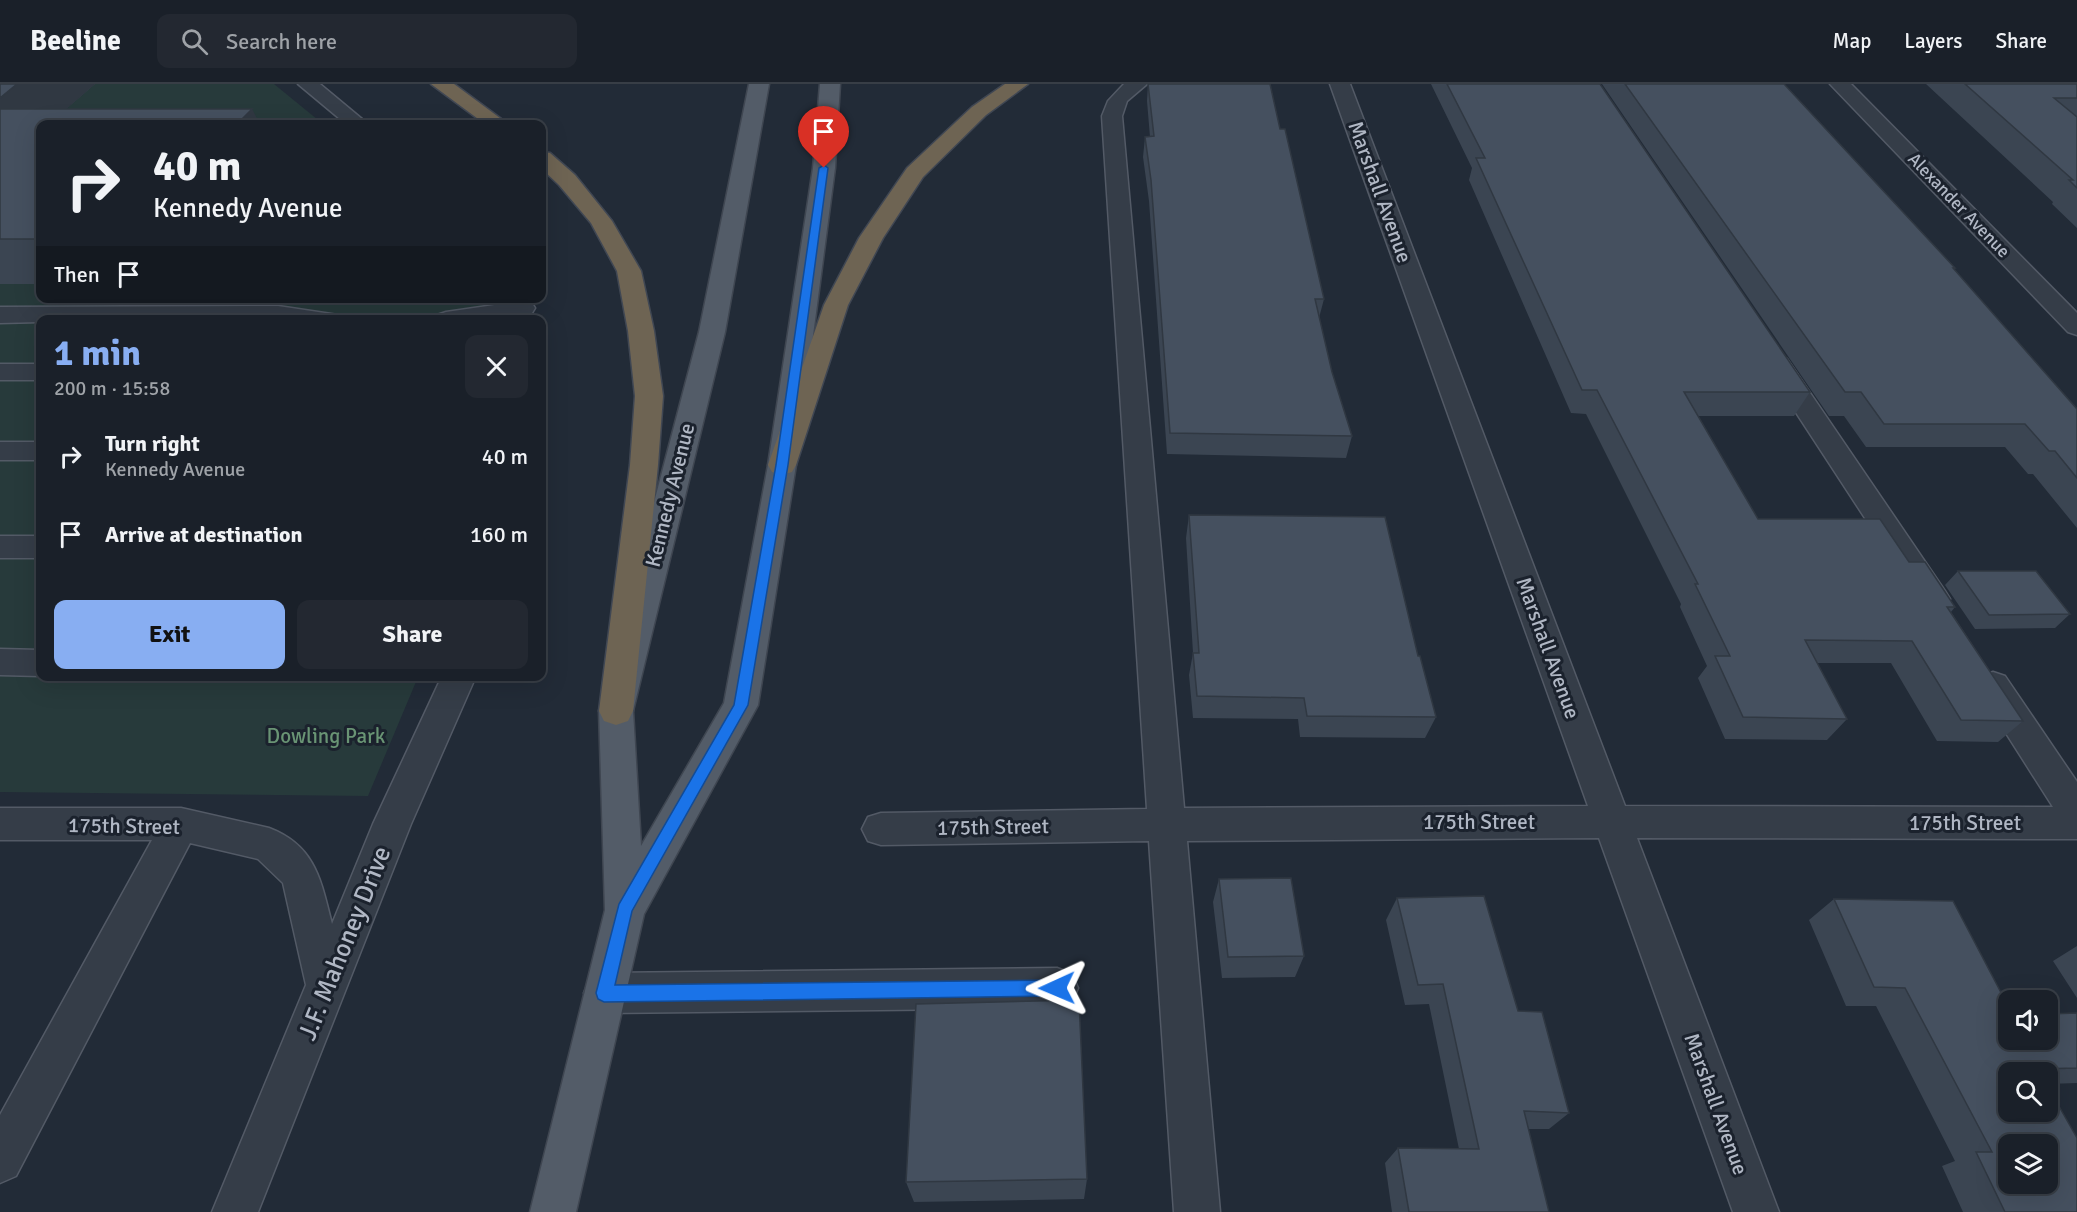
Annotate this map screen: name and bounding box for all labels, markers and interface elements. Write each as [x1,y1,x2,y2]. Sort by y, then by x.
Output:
search box [157,14,577,68]
text: Beeline [30,24,121,58]
icon: search [178,25,211,58]
text: Search here [226,28,337,55]
text: Map [1833,28,1871,54]
text: Layers [1904,28,1962,54]
text: Share [1995,28,2047,54]
pin [798,106,849,168]
icon: arrive [807,115,840,148]
street label: Marshall Avenue [1342,118,1418,266]
text: 40 m [153,141,242,192]
icon: right [54,144,132,222]
street label: Alexander Avenue [1903,148,2015,262]
text: Kennedy Avenue [153,192,342,225]
icon: arrive [112,258,145,291]
text: Then [54,261,100,288]
text: 1 min [54,331,141,376]
button: close [465,335,528,398]
text: 200 m · 15:58 [54,376,170,401]
street label: Kennedy Avenue [640,420,700,570]
text: Turn right [105,430,200,457]
icon: right [54,440,87,473]
text: 40 m [482,443,528,470]
text: Kennedy Avenue [105,457,245,482]
icon: arrive [54,518,87,551]
text: Arrive at destination [105,521,302,548]
text: 160 m [470,521,528,548]
street label: Marshall Avenue [1510,574,1586,722]
button: Exit [54,600,285,669]
button: Share [297,600,528,669]
park label: Dowling Park [267,723,386,749]
street label: 175th Street [1423,809,1535,835]
street label: 175th Street [1909,810,2021,836]
street label: 175th Street [68,812,180,840]
street label: 175th Street [937,813,1049,841]
street label: J.F. Mahoney Drive [291,842,398,1045]
position arrow [1025,956,1089,1020]
map controls [1998,990,2058,1194]
button: sound [1998,990,2058,1050]
street label: Marshall Avenue [1678,1030,1754,1178]
button: search [1998,1062,2058,1122]
button: layers [1998,1134,2058,1194]

